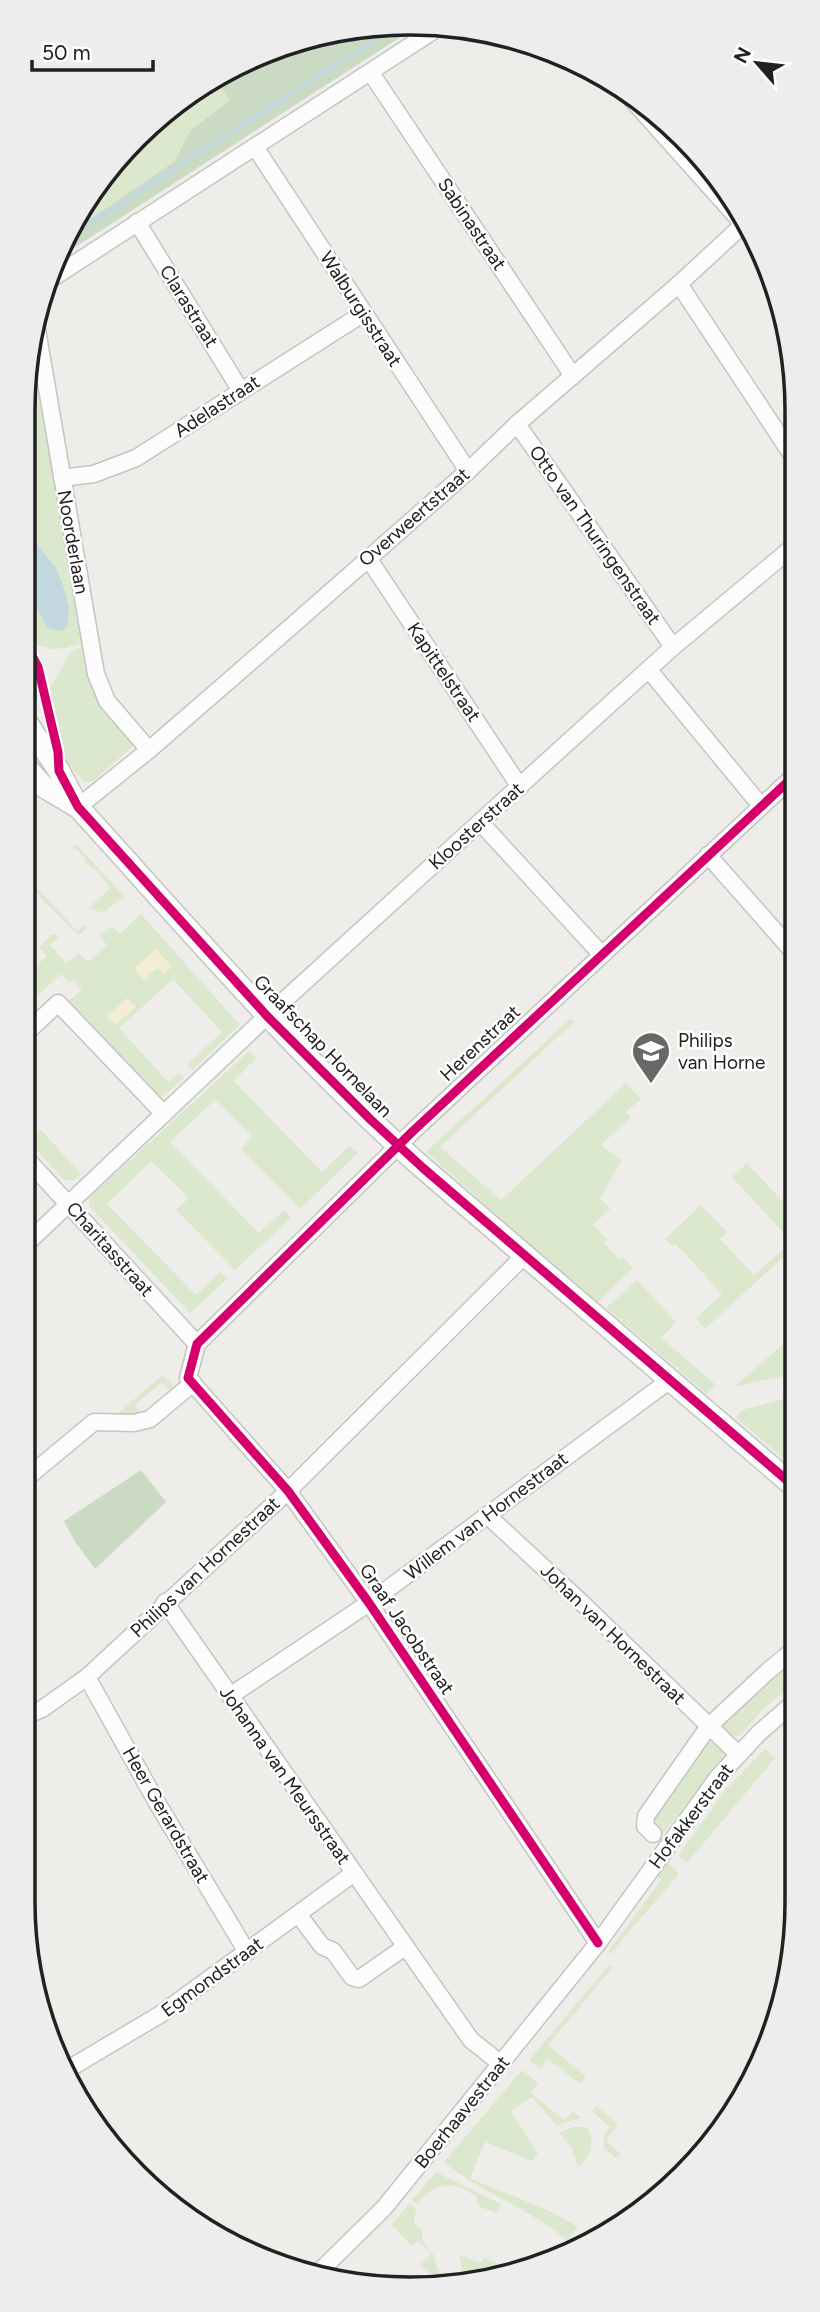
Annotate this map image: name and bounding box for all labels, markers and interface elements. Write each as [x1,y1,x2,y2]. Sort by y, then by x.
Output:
scale bar [32,28,152,72]
north arrow [722,28,792,98]
text: 50 m [42,40,91,65]
text: N [729,43,756,67]
street label: Sabinastraat [433,174,511,274]
street label: Walburgisstraat [315,247,407,371]
street label: Clarastraat [155,261,223,351]
street label: Adelastraat [170,370,264,442]
street label: Otto van Thuringenstraat [524,441,666,629]
street label: Overweertstraat [354,463,474,571]
street label: Noorderlaan [53,488,93,596]
street label: Kapittelstraat [402,618,486,726]
street label: Kloosterstraat [424,777,528,875]
street label: Graafschap Hornelaan [249,970,397,1122]
street label: Herenstraat [435,1000,525,1086]
place label: Philips van Horne [678,1029,765,1074]
school or university icon: Philips van Horne [630,1030,672,1085]
street label: Charitasstraat [61,1197,159,1301]
street label: Willem van Hornestraat [400,1447,572,1585]
street label: Philips van Hornestraat [126,1492,284,1642]
street label: Graaf Jacobstraat [355,1559,459,1699]
street label: Johan van Hornestraat [536,1559,690,1709]
street label: Johanna van Meursstraat [215,1681,355,1869]
street label: Heer Gerardstraat [118,1743,214,1887]
street label: Hofakkerstraat [644,1759,738,1873]
street label: Egmondstraat [157,1932,267,2022]
street label: Boerhaavestraat [410,2051,514,2173]

